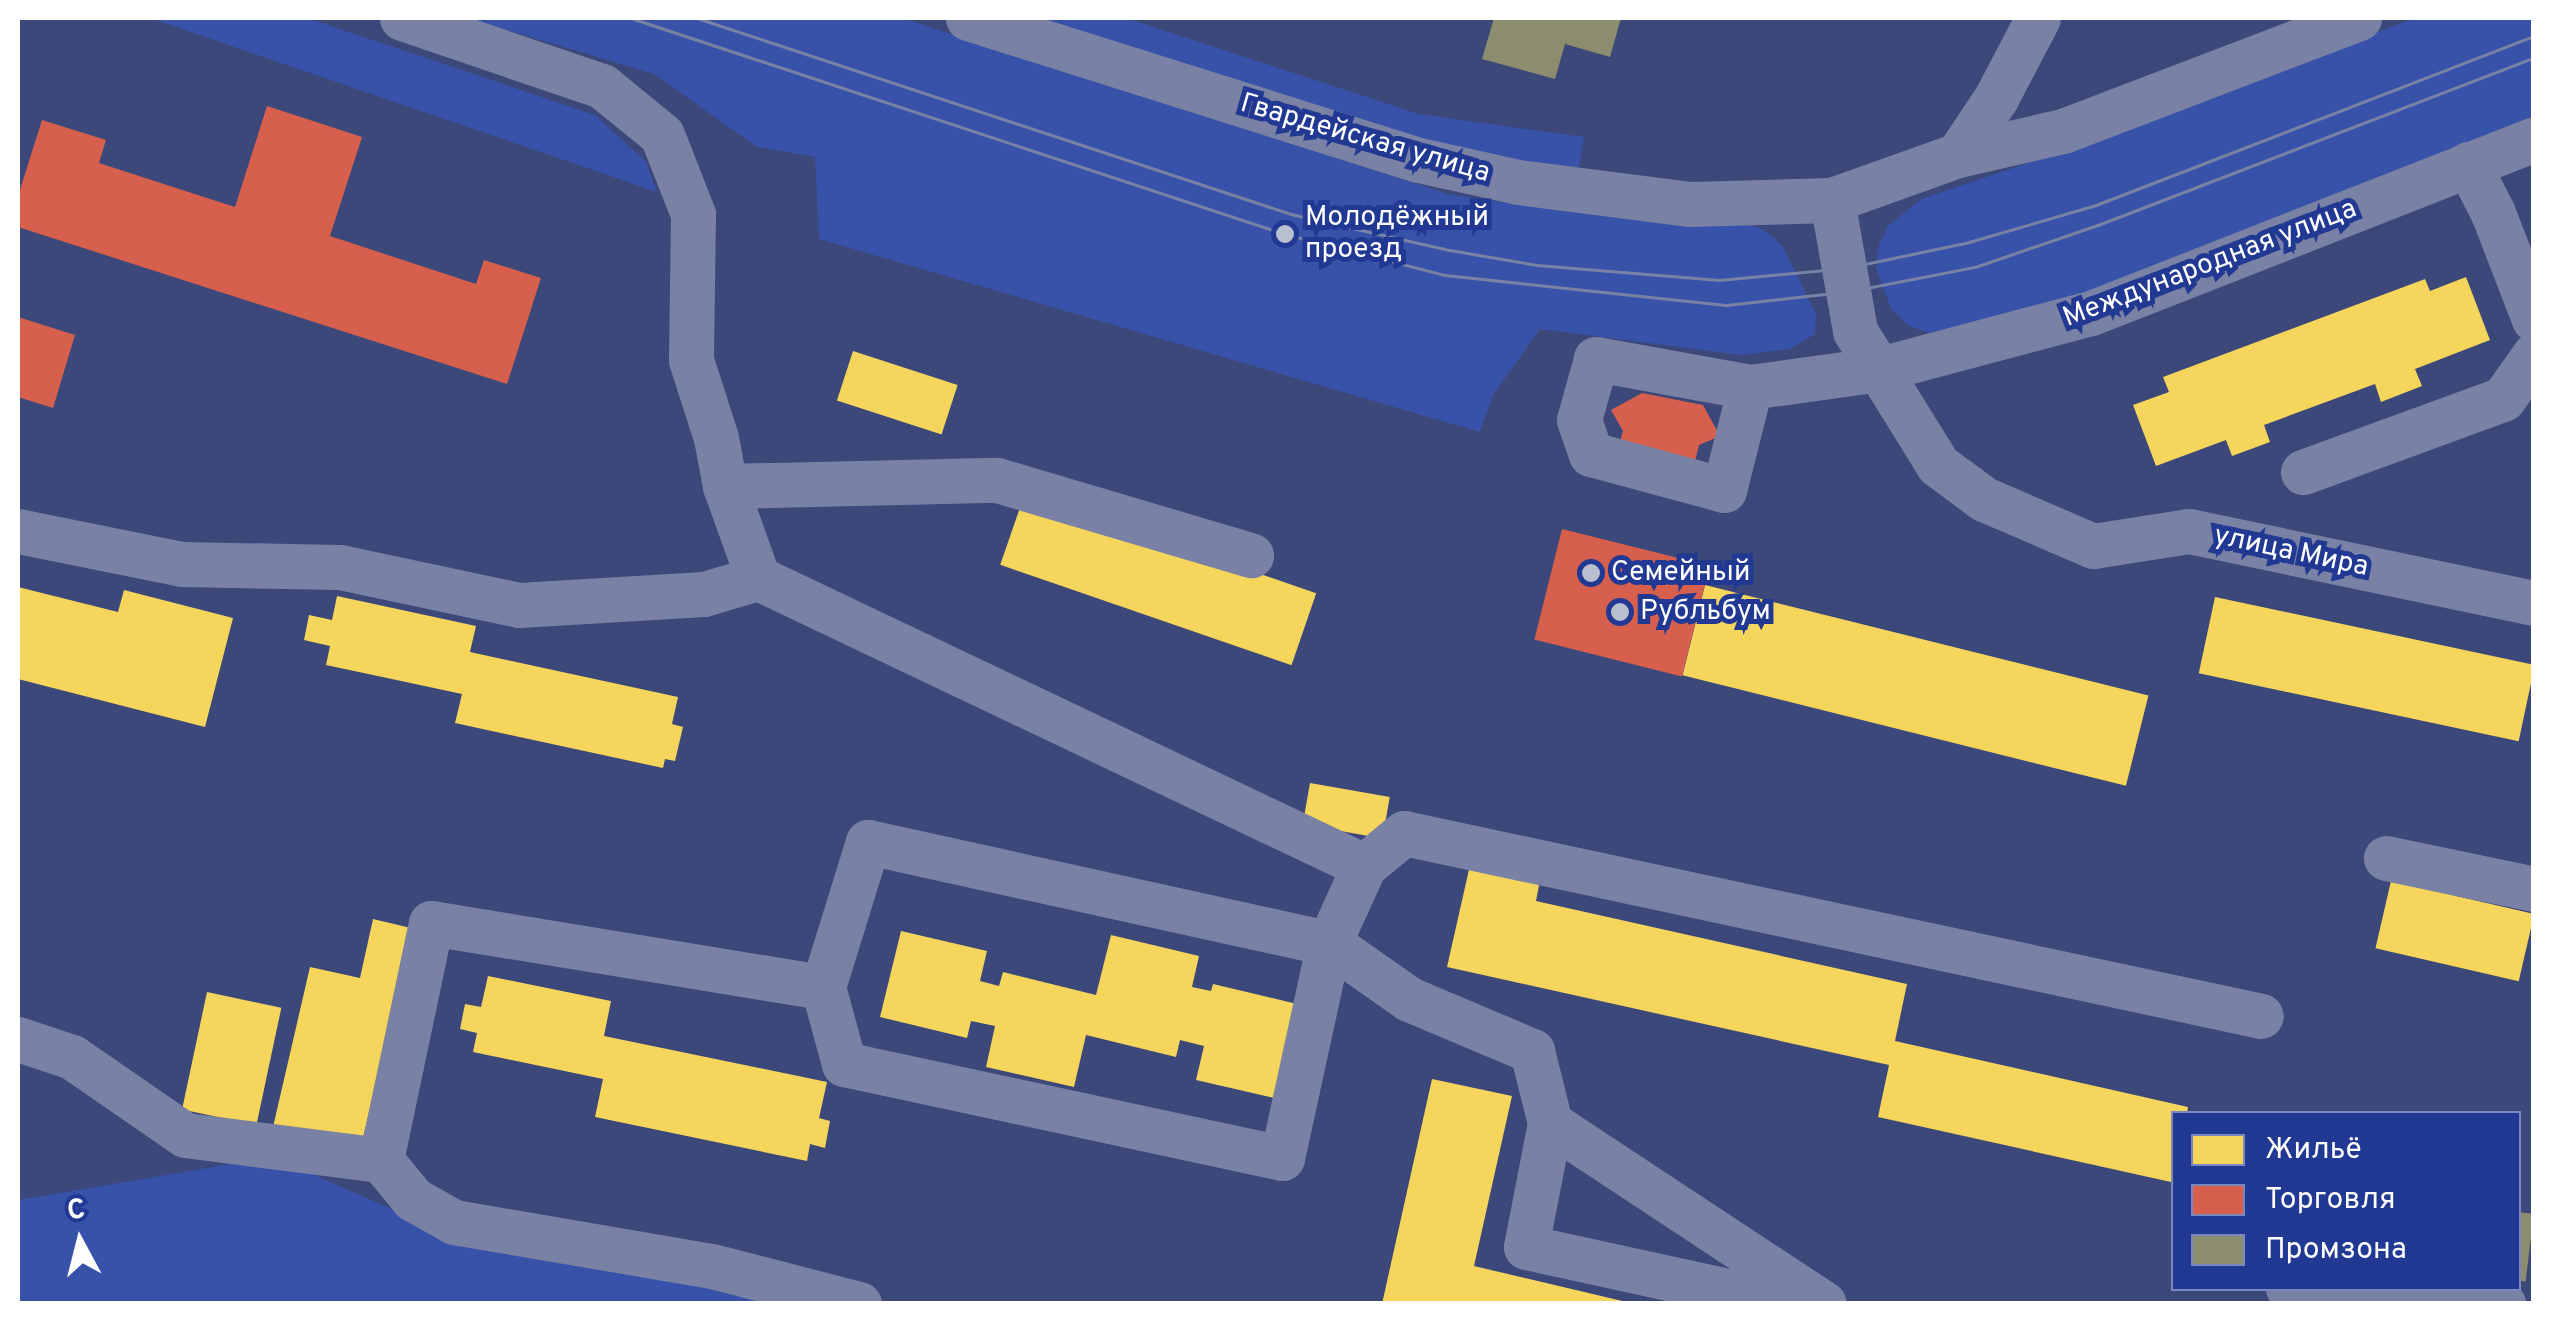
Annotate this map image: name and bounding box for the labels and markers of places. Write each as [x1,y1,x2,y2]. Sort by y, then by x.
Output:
place label: Молодёжный проезд [1305,201,1489,267]
marker: Молодёжный проезд [1274,223,1296,245]
place label: Семейный [1611,556,1750,590]
marker: Семейный [1580,562,1602,584]
place label: Рубльбум [1640,595,1771,629]
marker: Рубльбум [1609,601,1631,623]

